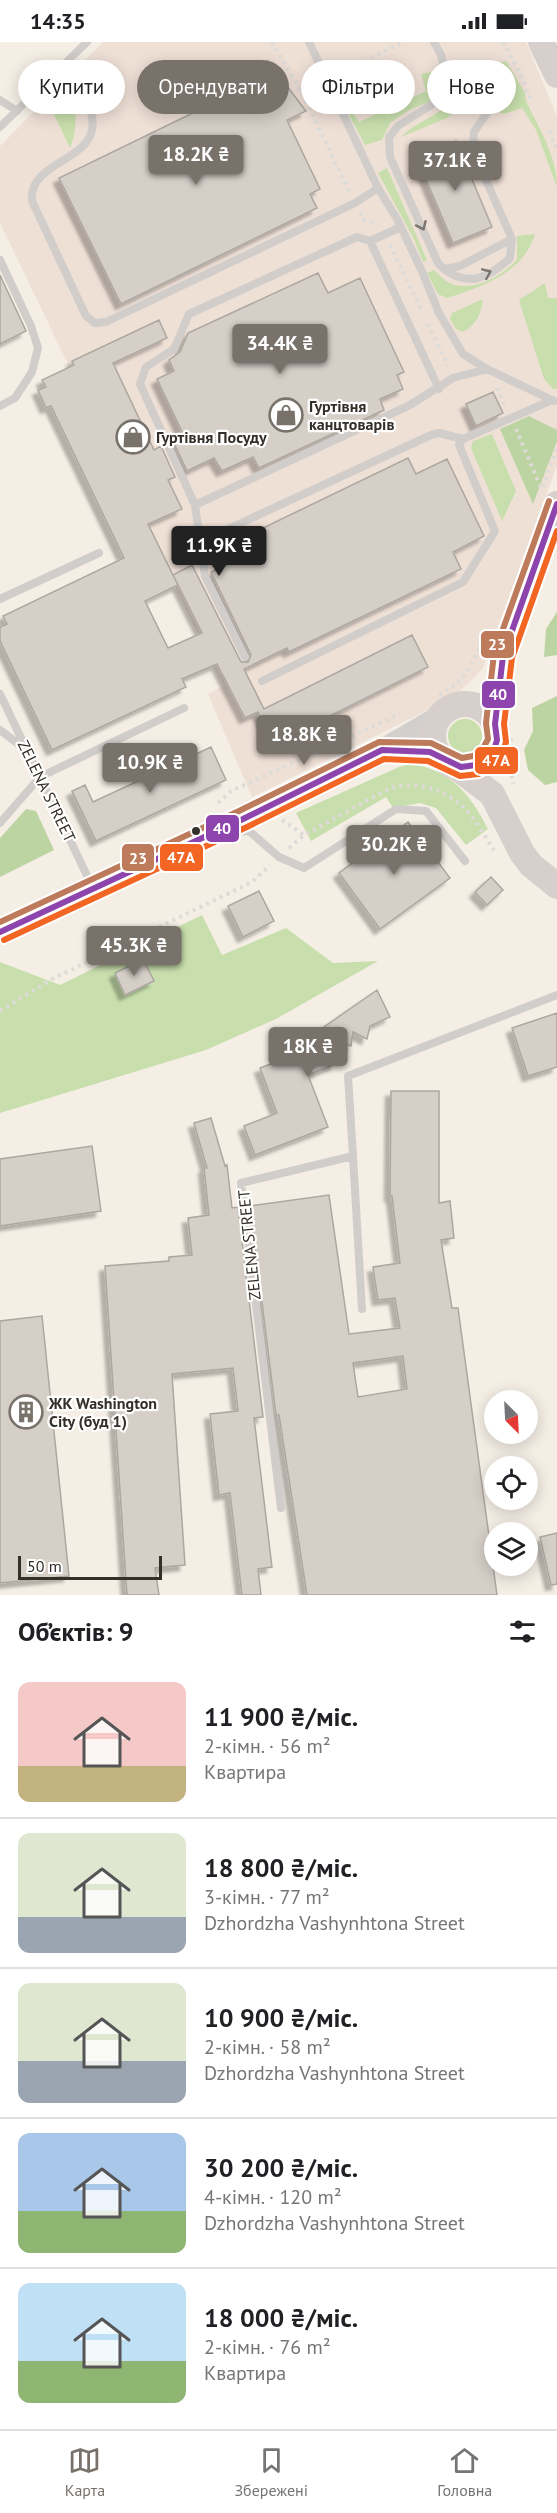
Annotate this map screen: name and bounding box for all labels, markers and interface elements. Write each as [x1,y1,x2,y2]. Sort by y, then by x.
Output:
text: 14:35 [30,7,86,35]
chip: Купити [18,60,125,114]
chip: Орендувати [137,60,289,114]
chip: Фільтри [301,60,415,114]
chip: Нове [427,60,516,114]
pin: 18.2K ₴ [141,135,251,186]
text: 18.2K ₴ [162,141,230,167]
pin: 37.1K ₴ [400,141,510,192]
text: 37.1K ₴ [423,147,487,173]
one-way arrow [414,220,426,231]
one-way arrow [481,269,492,281]
pin: 34.4K ₴ [225,324,335,375]
text: 34.4K ₴ [246,330,314,356]
place label: Гуртівня канцтоварів [309,396,395,434]
shop icon: Гуртівня канцтоварів [268,397,304,433]
shop icon: Гуртівня Посуду [115,419,151,455]
place label: Гуртівня Посуду [156,427,267,447]
pin: 11.9K ₴ [164,526,274,577]
text: 11.9K ₴ [185,532,253,558]
line badge: 23 [480,630,515,659]
text: 23 [488,634,506,654]
line badge: 40 [481,680,516,709]
text: 40 [489,684,507,704]
pin: 18.8K ₴ [249,715,359,766]
text: 18.8K ₴ [270,721,338,747]
street label: ZELENA STREET [14,737,80,845]
pin: 10.9K ₴ [95,743,205,794]
line badge: 47А [474,746,519,775]
text: 10.9K ₴ [116,749,184,775]
text: 47А [482,750,510,770]
line badge: 40 [205,814,240,843]
text: 40 [213,818,231,838]
unlabelled marker [190,825,202,837]
pin: 30.2K ₴ [339,825,449,876]
text: 30.2K ₴ [360,831,428,857]
line badge: 23 [121,843,155,872]
line badge: 47А [159,843,204,872]
text: 47А [167,847,195,867]
text: 23 [129,848,147,868]
pin: 45.3K ₴ [79,926,189,977]
text: 45.3K ₴ [100,932,168,958]
pin: 18K ₴ [266,1027,350,1078]
text: 18K ₴ [283,1033,333,1059]
street label: ZELENA STREET [233,1189,265,1301]
north arrow [484,1390,538,1444]
map controls [484,1390,538,1576]
place label: ЖК Washington City (буд 1) [48,1393,157,1431]
building icon: ЖК Washington City (буд 1) [8,1394,44,1430]
button: locate [484,1456,538,1510]
button: layers [484,1522,538,1576]
scale bar [18,1553,162,1580]
text: 50 m [27,1556,62,1576]
text: Об’єктів: 9 [18,1615,134,1648]
icon: filters [506,1615,539,1648]
text: 11 900 ₴/міс. [204,1700,358,1733]
icon: home [66,1706,138,1778]
text: 2-кімн. · 56 m² [204,1733,331,1759]
text: Квартира [204,1759,286,1785]
text: 18 800 ₴/міс. [204,1851,358,1884]
icon: home [66,1857,138,1929]
text: 3-кімн. · 77 m² [204,1884,330,1910]
text: Dzhordzha Vashynhtona Street [204,1910,465,1936]
text: 10 900 ₴/міс. [204,2001,358,2034]
icon: home [66,2007,138,2079]
text: 2-кімн. · 58 m² [204,2034,331,2060]
text: Dzhordzha Vashynhtona Street [204,2060,465,2086]
text: 30 200 ₴/міс. [204,2151,358,2184]
icon: home [66,2157,138,2229]
text: 4-кімн. · 120 m² [204,2184,342,2210]
text: Dzhordzha Vashynhtona Street [204,2210,465,2236]
text: 18 000 ₴/міс. [204,2301,358,2334]
icon: home [66,2307,138,2379]
text: 2-кімн. · 76 m² [204,2334,331,2360]
text: Квартира [204,2360,286,2386]
tab: Карта [65,2444,105,2500]
tab: Збережені [234,2444,308,2500]
tab: Головна [437,2444,492,2500]

